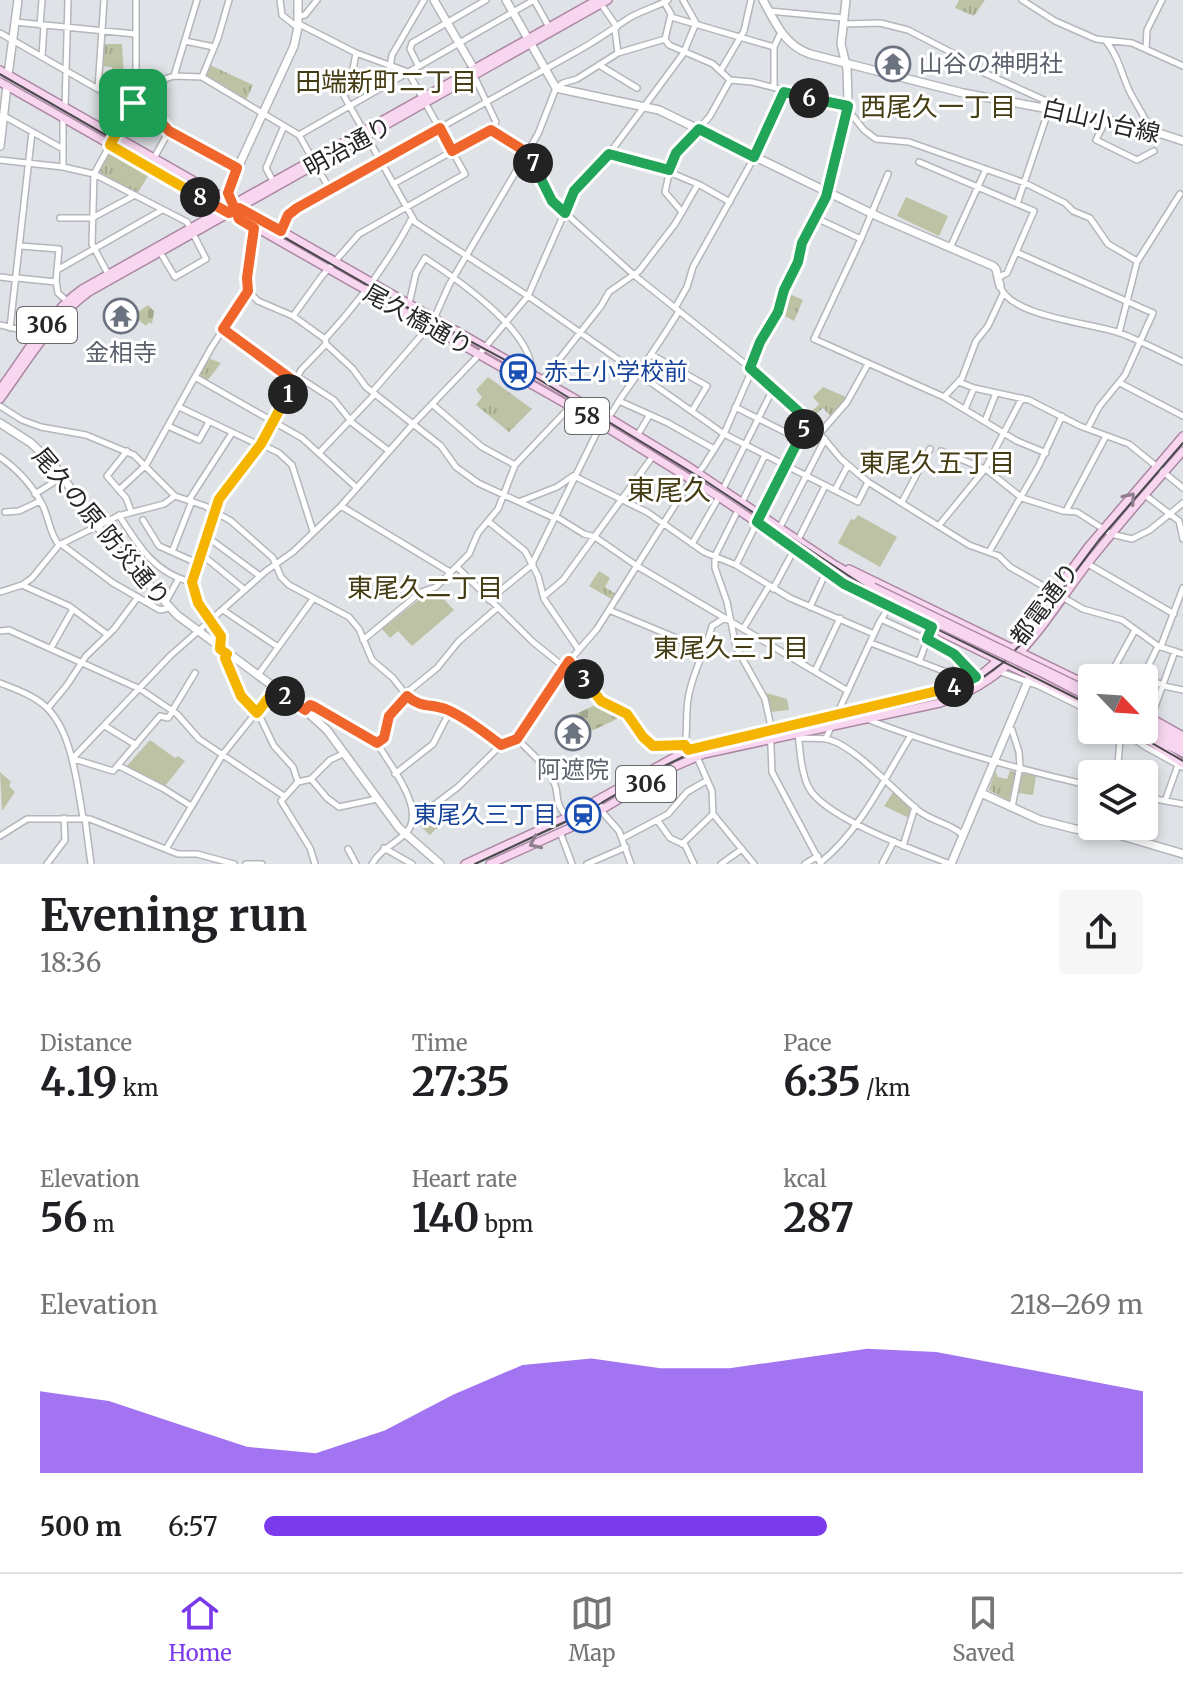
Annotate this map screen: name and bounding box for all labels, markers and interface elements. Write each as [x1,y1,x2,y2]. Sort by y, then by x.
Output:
temple icon: 山谷の神明社 [874,45,912,83]
place label: 山谷の神明社 [919,48,1063,79]
district label: 田端新町二丁目 [295,65,477,98]
pin [99,69,167,137]
pin: 6 [789,78,829,118]
icon: arrive [111,81,155,125]
text: 6 [802,84,816,112]
district label: 西尾久一丁目 [860,90,1016,123]
street label: 白山小台線 [1039,92,1163,149]
street label: 明治通り [298,110,397,183]
pin: 7 [513,143,553,183]
text: 7 [526,149,540,177]
pin: 8 [180,177,220,217]
text: 8 [193,183,207,211]
street label: 尾久橋通り [358,277,478,362]
temple icon: 金相寺 [102,297,140,335]
road number: 306 [17,307,77,343]
place label: 金相寺 [85,337,157,368]
station icon: 赤土小学校前 [499,353,537,391]
place label: 赤土小学校前 [544,356,688,387]
pin: 1 [268,374,308,414]
text: 1 [283,380,293,408]
road number: 58 [565,398,609,434]
pin: 5 [784,409,824,449]
text: 5 [798,415,810,443]
street label: 尾久の原 防災通り [26,441,177,612]
district label: 東尾久五丁目 [859,446,1015,479]
district label: 東尾久 [627,472,711,508]
one-way arrow [1120,492,1135,507]
street label: 都電通り [1003,556,1086,651]
district label: 東尾久二丁目 [347,571,503,604]
district label: 東尾久三丁目 [653,631,809,664]
pin: 3 [564,659,604,699]
north arrow [1078,664,1158,744]
map controls [1078,664,1158,840]
text: 3 [578,665,590,693]
pin: 4 [934,667,974,707]
text: 4 [947,673,961,701]
pin: 2 [265,676,305,716]
text: 2 [279,682,291,710]
temple icon: 阿遮院 [554,714,592,752]
place label: 阿遮院 [537,754,609,785]
button: layers [1078,760,1158,840]
road number: 306 [616,766,676,802]
station icon: 東尾久三丁目 [564,796,602,834]
place label: 東尾久三丁目 [413,799,557,830]
one-way arrow [529,833,543,849]
text: Evening run [40,888,307,943]
button: share [1059,890,1143,974]
text: 18:36 [40,946,101,979]
text: Distance [40,1029,132,1057]
text: Time [412,1029,467,1057]
text: Pace [783,1029,831,1057]
text: 4.19 [40,1057,117,1107]
text: 27:35 [412,1057,510,1107]
text: 6:35 [783,1057,861,1107]
text: km [117,1074,158,1102]
text: /km [861,1074,910,1102]
text: Elevation [40,1165,140,1193]
text: Heart rate [412,1165,517,1193]
text: kcal [783,1165,827,1193]
text: 56 [40,1193,88,1243]
text: 140 [412,1193,480,1243]
text: 287 [783,1193,854,1243]
text: m [88,1210,115,1238]
text: bpm [480,1210,533,1238]
text: Elevation [40,1288,158,1321]
text: 218–269 m [1010,1288,1143,1321]
text: 500 m [40,1510,122,1543]
text: 6:57 [168,1510,218,1543]
tab: Home [168,1591,232,1667]
tab: Map [569,1591,615,1667]
tab: Saved [952,1591,1015,1667]

